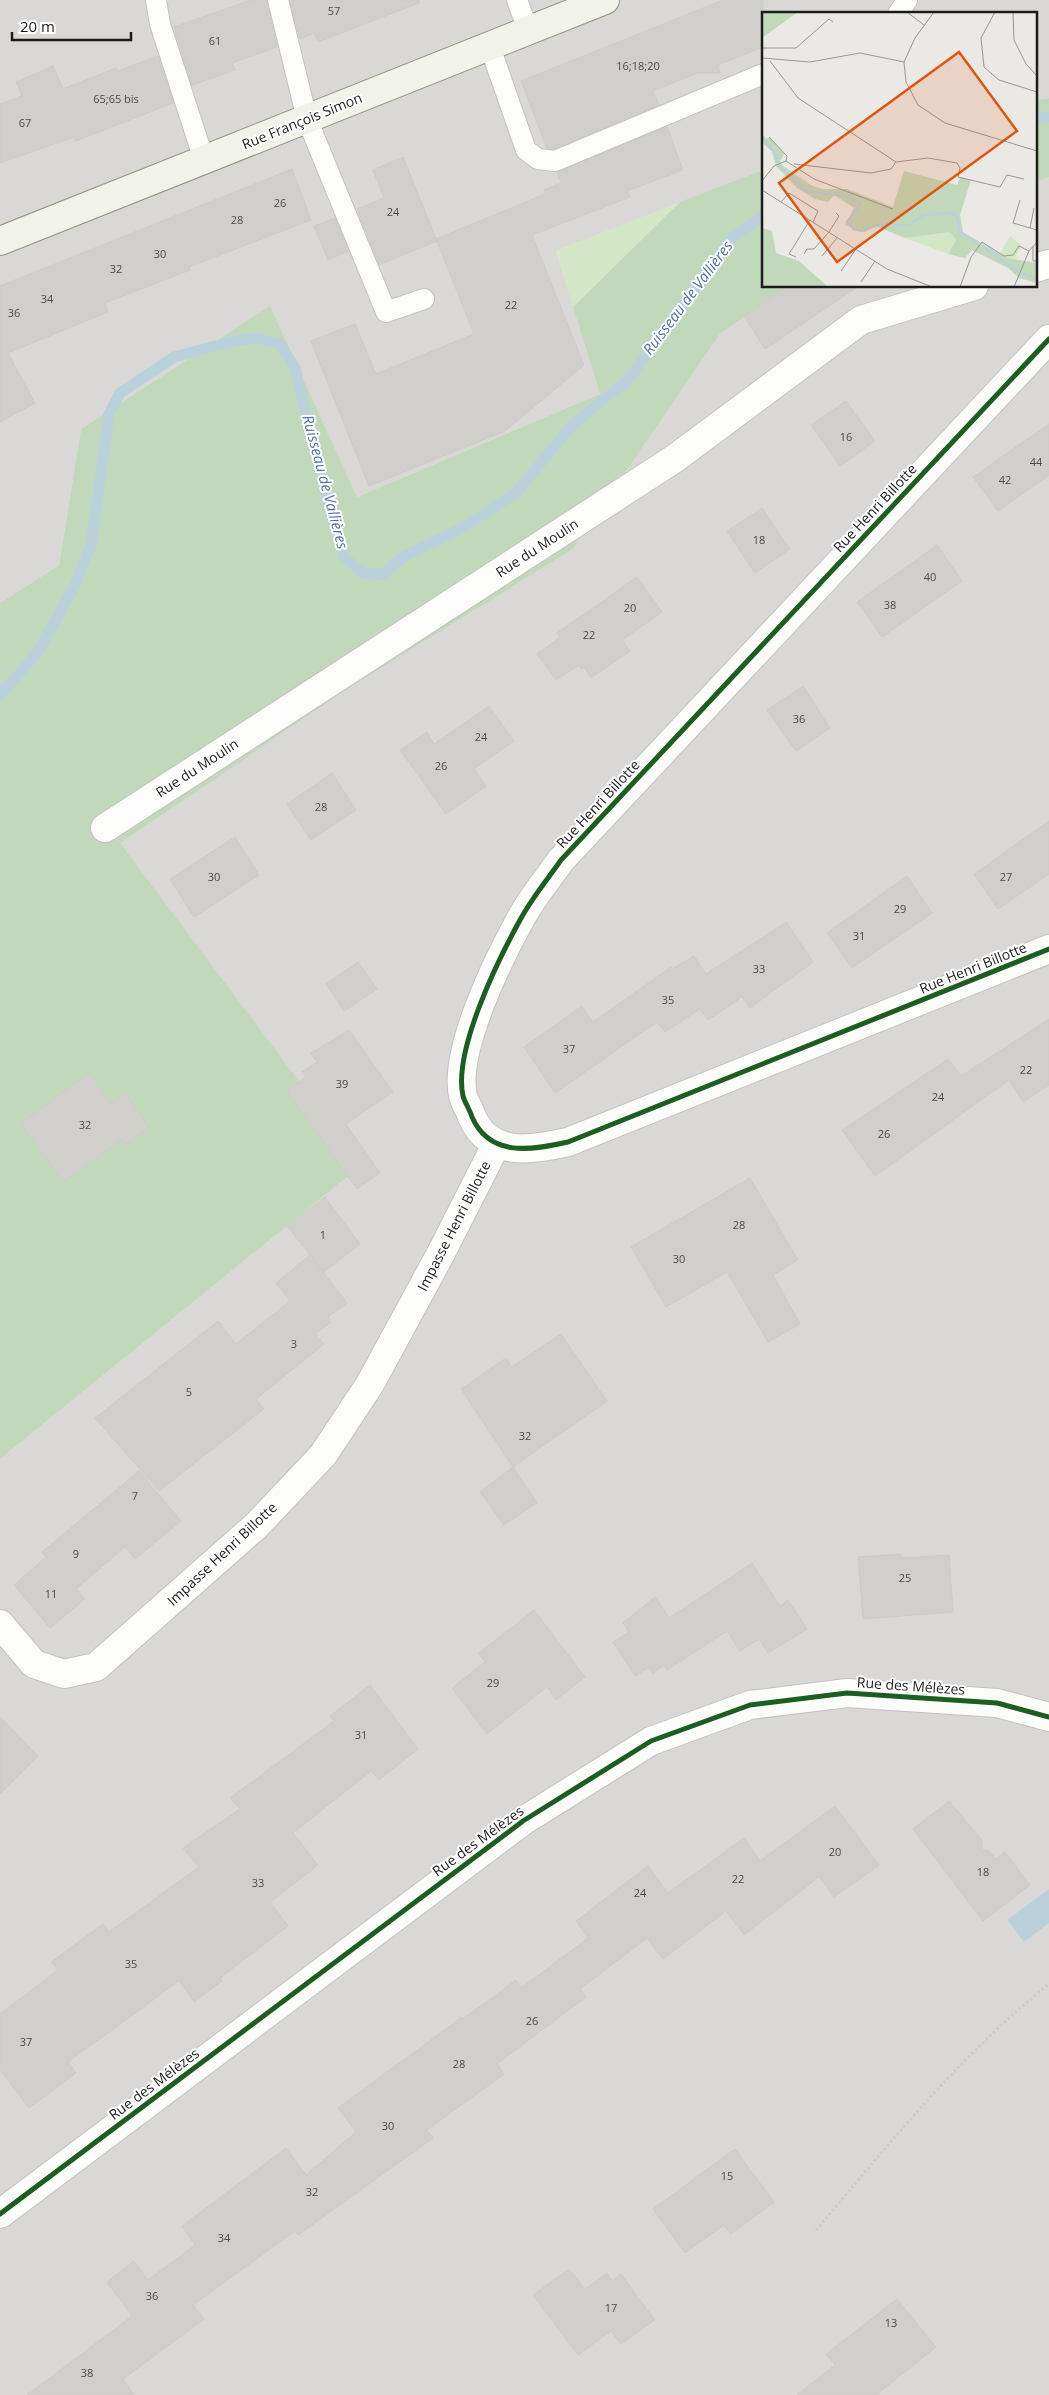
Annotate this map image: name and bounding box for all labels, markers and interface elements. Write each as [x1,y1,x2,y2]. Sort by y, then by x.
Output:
house number: 57 [328,3,340,18]
scale bar [12,10,131,42]
inset map [762,12,1036,288]
text: 20 m [20,16,55,36]
house number: 61 [209,33,221,48]
house number: 16;18;20 [616,58,660,73]
street label: Rue François Simon [239,88,365,153]
house number: 65;65 bis [93,91,139,106]
house number: 67 [19,115,31,130]
house number: 26 [274,195,286,210]
house number: 24 [387,204,400,219]
house number: 28 [231,212,243,227]
water label: Ruisseau de Vallières [638,236,737,358]
house number: 30 [154,246,166,261]
house number: 32 [110,261,122,276]
house number: 34 [41,291,54,306]
house number: 22 [505,297,517,312]
house number: 36 [8,305,20,320]
water label: Ruisseau de Vallières [298,413,354,551]
house number: 16 [840,429,852,444]
house number: 44 [1030,454,1043,469]
street label: Rue Henri Billotte [829,459,921,556]
house number: 42 [999,472,1011,487]
street label: Rue du Moulin [492,514,582,581]
house number: 18 [753,532,765,547]
house number: 40 [924,569,936,584]
house number: 38 [884,597,896,612]
house number: 20 [624,600,636,615]
house number: 22 [583,627,595,642]
house number: 36 [793,711,805,726]
house number: 24 [475,729,488,744]
street label: Rue du Moulin [152,734,242,801]
street label: Rue Henri Billotte [552,755,644,852]
house number: 26 [435,758,447,773]
house number: 28 [315,799,327,814]
house number: 30 [208,869,220,884]
house number: 27 [1000,869,1012,884]
house number: 29 [894,901,906,916]
house number: 31 [853,928,865,943]
street label: Rue Henri Billotte [916,937,1029,998]
house number: 33 [753,961,765,976]
house number: 35 [662,992,674,1007]
house number: 37 [563,1041,575,1056]
house number: 22 [1020,1062,1032,1077]
house number: 39 [336,1076,348,1091]
house number: 24 [932,1089,945,1104]
house number: 32 [79,1117,91,1132]
house number: 26 [878,1126,890,1141]
street label: Impasse Henri Billotte [412,1157,495,1294]
house number: 28 [733,1217,745,1232]
house number: 1 [320,1227,326,1242]
house number: 30 [673,1251,685,1266]
house number: 3 [291,1336,297,1351]
house number: 5 [186,1384,192,1399]
house number: 32 [519,1428,531,1443]
house number: 7 [132,1488,138,1503]
street label: Impasse Henri Billotte [163,1498,281,1610]
house number: 9 [73,1546,79,1561]
house number: 25 [899,1570,911,1585]
house number: 11 [45,1586,57,1601]
street label: Rue des Mélèzes [856,1672,966,1699]
house number: 29 [487,1675,499,1690]
house number: 31 [355,1727,367,1742]
street label: Rue des Mélèzes [428,1801,527,1880]
house number: 20 [829,1844,841,1859]
house number: 18 [977,1864,989,1879]
house number: 22 [732,1871,744,1886]
house number: 33 [252,1875,264,1890]
house number: 24 [634,1885,647,1900]
house number: 35 [125,1956,137,1971]
house number: 26 [526,2013,538,2028]
house number: 37 [20,2034,32,2049]
street label: Rue des Mélèzes [105,2043,203,2124]
house number: 28 [453,2056,465,2071]
house number: 30 [382,2118,394,2133]
house number: 15 [721,2168,733,2183]
house number: 32 [306,2184,318,2199]
house number: 34 [218,2230,231,2245]
house number: 36 [146,2288,158,2303]
house number: 17 [605,2300,617,2315]
house number: 13 [885,2315,897,2330]
house number: 38 [81,2365,93,2380]

